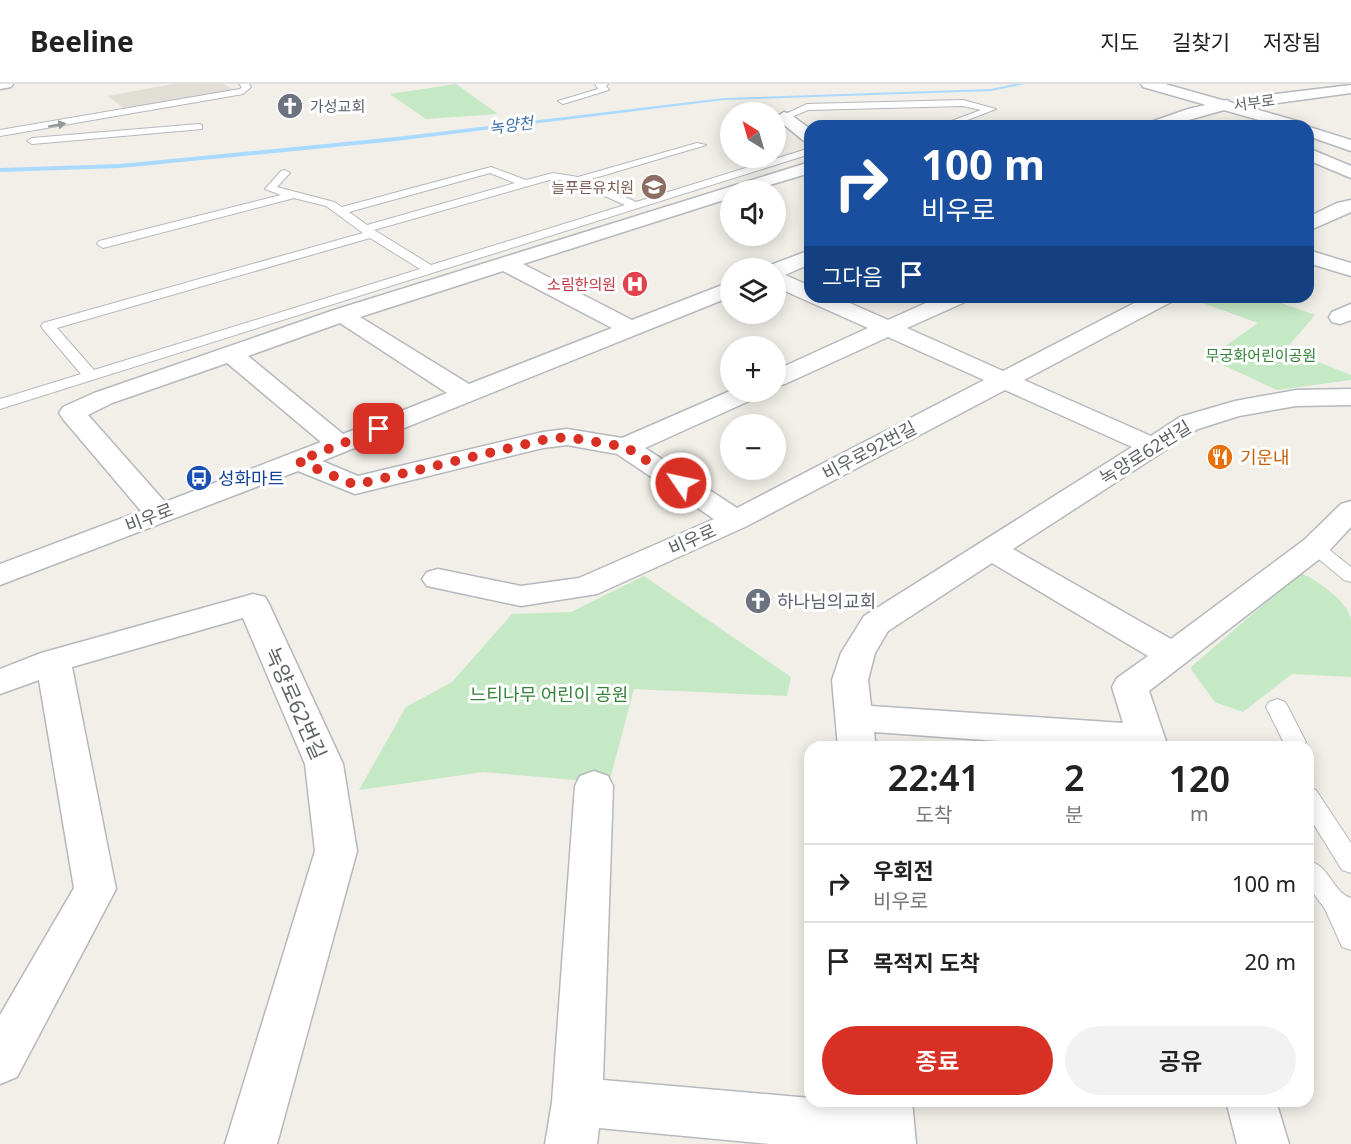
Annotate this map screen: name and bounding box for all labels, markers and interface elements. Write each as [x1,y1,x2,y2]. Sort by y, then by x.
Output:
text: Beeline [30,22,134,60]
text: 지도 [1100,28,1139,56]
text: 길찾기 [1172,28,1230,56]
text: 저장됨 [1263,28,1321,56]
street label: 서부로 [1232,89,1276,115]
church icon: 가성교회 [275,91,305,121]
place label: 가성교회 [310,96,365,116]
north arrow [720,102,786,168]
map controls [720,102,786,480]
water label: 녹양천 [488,111,537,139]
one-way arrow [48,120,67,129]
text: 100 m [921,135,1045,192]
icon: right [822,144,900,222]
school or university icon: 늘푸른유치원 [639,172,669,202]
place label: 늘푸른유치원 [551,177,634,197]
button: sound [720,180,786,246]
text: 비우로 [921,191,996,228]
button: layers [720,258,786,324]
icon: arrive [895,258,928,291]
text: 그다음 [822,261,883,291]
hospital icon: 소림한의원 [620,269,650,299]
place label: 소림한의원 [547,274,616,294]
button: + [720,336,786,402]
park label: 무궁화어린이공원 [1206,345,1316,365]
pin [353,403,404,454]
icon: arrive [362,412,395,445]
button: − [720,414,786,480]
street label: 녹양로62번길 [1095,414,1195,490]
street label: 비우로92번길 [818,415,920,485]
restaurant icon: 기운내 [1205,442,1235,472]
place label: 기운내 [1240,445,1290,469]
position arrow [649,451,713,515]
bus stop icon: 성화마트 [184,463,214,493]
place label: 성화마트 [218,466,284,490]
street label: 비우로 [122,497,176,537]
street label: 비우로 [664,518,720,560]
church icon: 하나님의교회 [743,586,773,616]
place label: 하나님의교회 [777,589,876,613]
street label: 녹양로62번길 [259,642,333,764]
park label: 느티나무 어린이 공원 [470,682,628,706]
text: 22:41 [888,753,980,802]
text: 2 [1064,753,1085,802]
text: 120 [1168,754,1230,803]
text: m [1190,800,1209,827]
text: 도착 [916,801,952,828]
text: 분 [1065,801,1083,828]
text: 우회전 [873,855,934,885]
icon: right [822,867,855,900]
text: 100 m [1232,868,1296,898]
text: 비우로 [873,887,928,914]
icon: arrive [822,945,855,978]
text: 20 m [1245,946,1296,976]
text: 목적지 도착 [873,947,980,977]
button: 종료 [822,1026,1053,1095]
button: 공유 [1065,1026,1296,1095]

